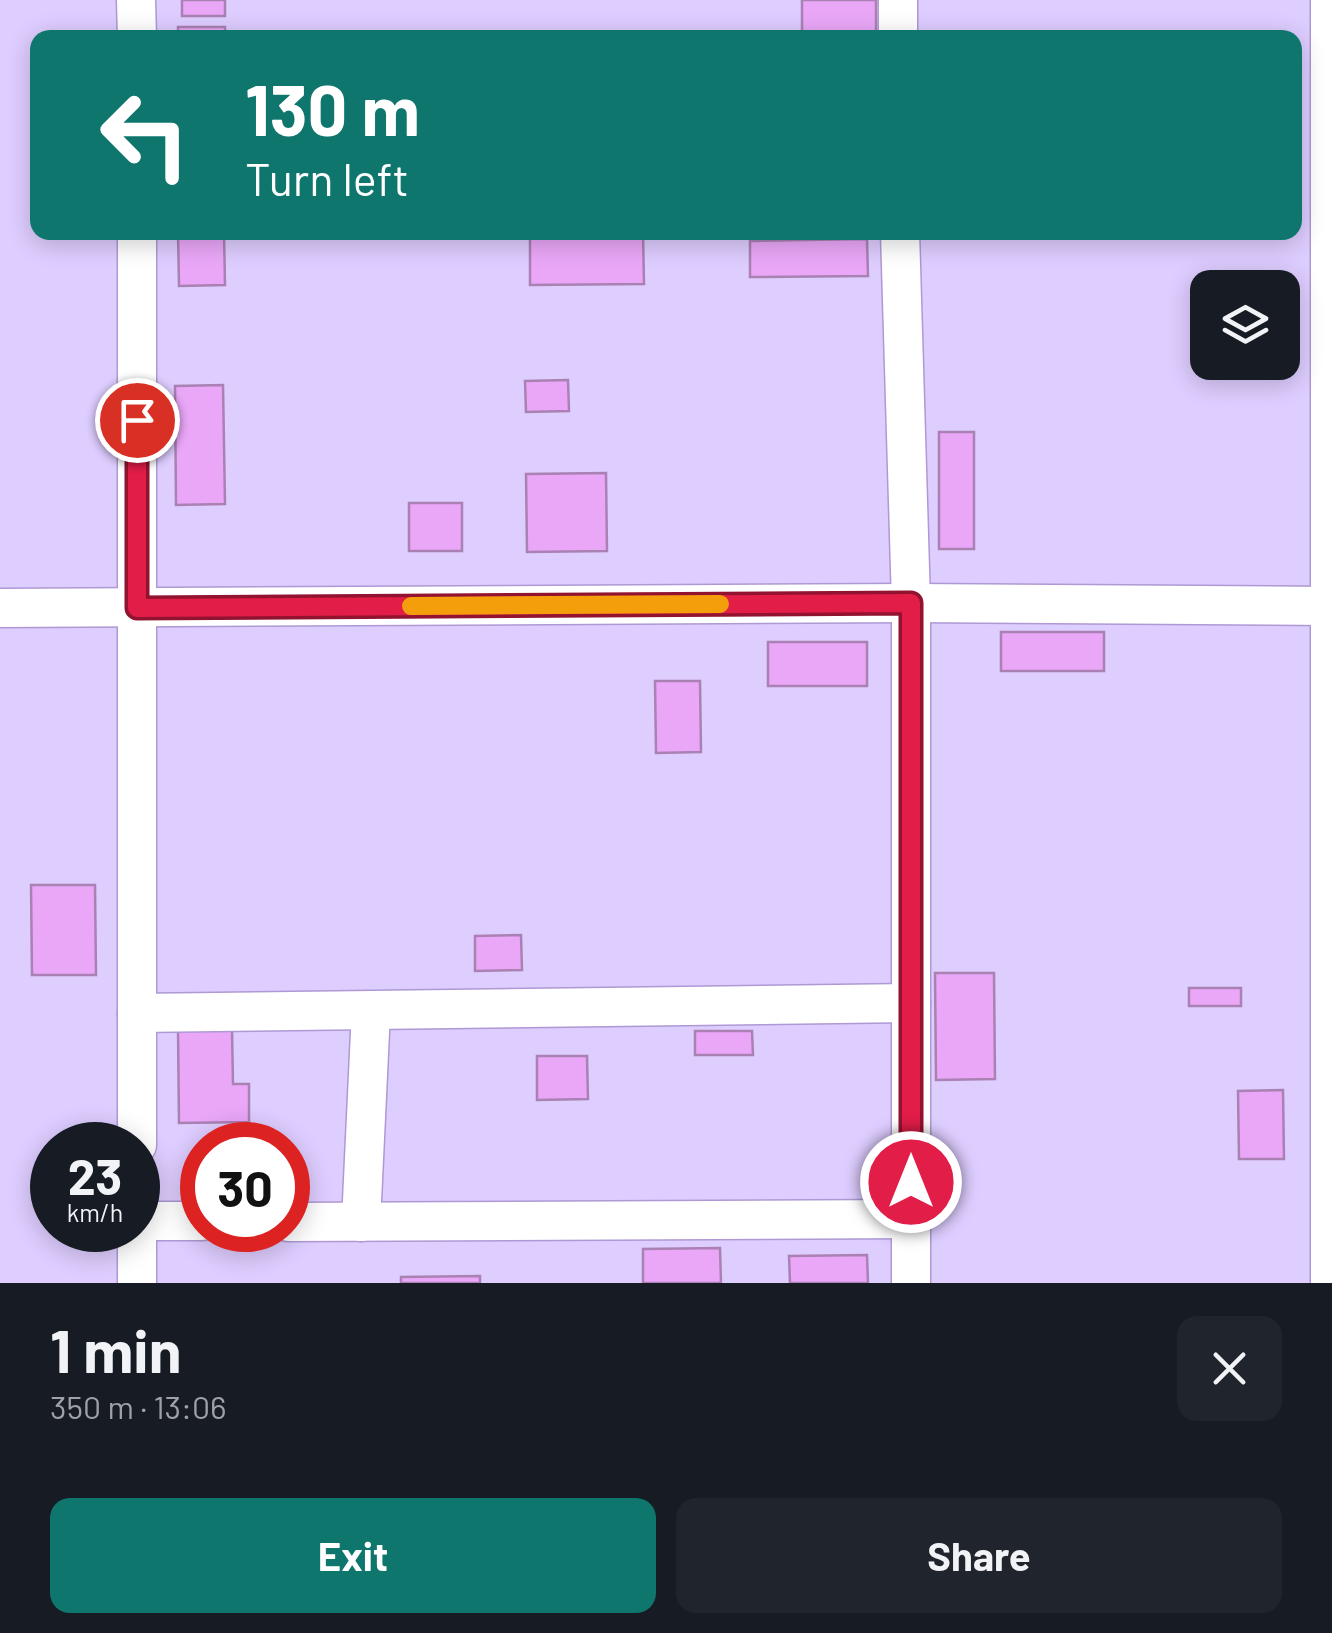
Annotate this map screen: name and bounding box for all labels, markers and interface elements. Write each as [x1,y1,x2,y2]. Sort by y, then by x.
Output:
text: 130 m [245,66,420,150]
icon: left [80,70,210,200]
text: Turn left [245,151,409,205]
map controls [1190,270,1300,380]
button: layers [1190,270,1300,380]
pin [95,378,180,463]
icon: arrive [110,393,165,448]
speed limit sign: 30 [180,1122,310,1252]
position arrow [859,1130,963,1234]
text: 23 [68,1145,122,1205]
text: km/h [67,1197,123,1227]
text: 1 min [50,1313,181,1385]
button: close [1177,1316,1282,1421]
text: 350 m · 13:06 [50,1387,226,1425]
button: Exit [50,1498,656,1613]
button: Share [676,1498,1282,1613]

